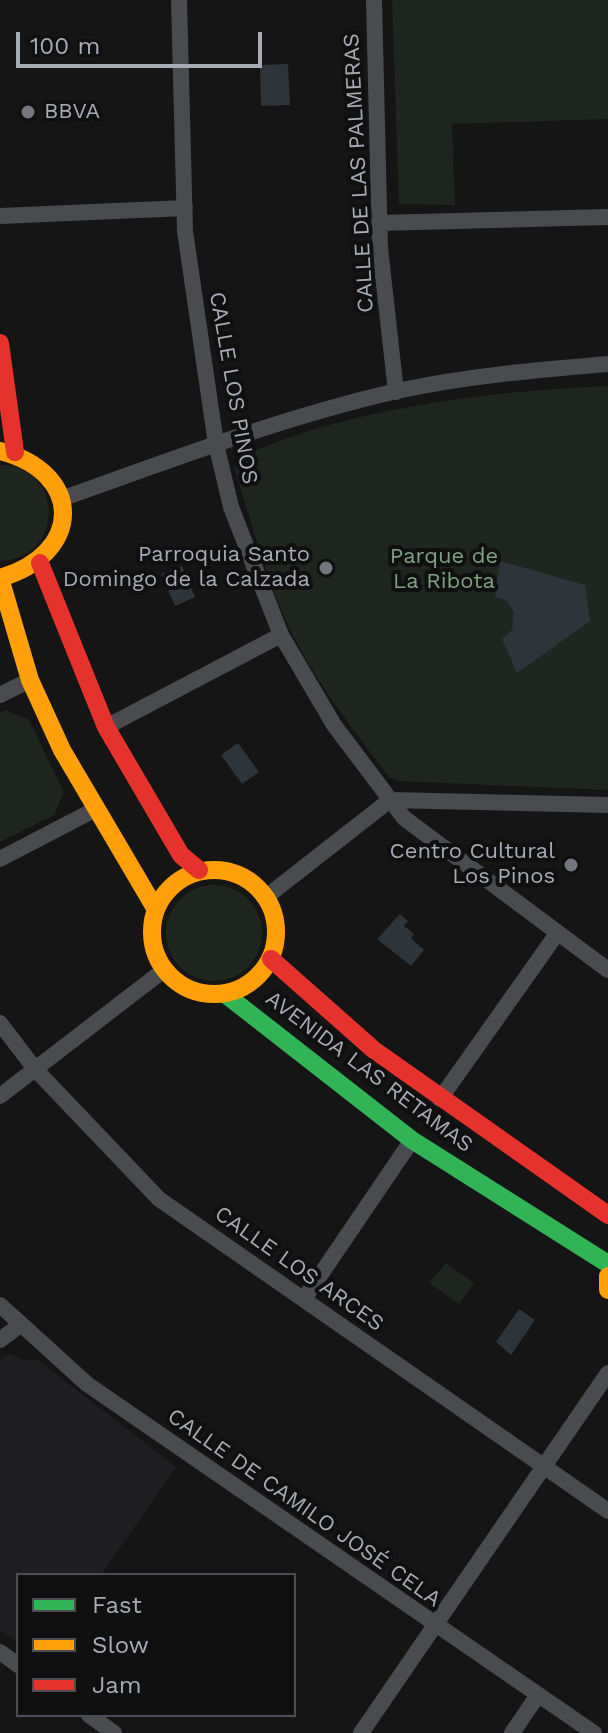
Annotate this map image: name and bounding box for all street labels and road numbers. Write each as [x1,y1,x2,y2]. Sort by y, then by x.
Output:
street label: CALLE DE LAS PALMERAS [338,33,380,313]
street label: CALLE LOS PINOS [203,290,263,486]
street label: AVENIDA LAS RETAMAS [260,986,478,1158]
street label: CALLE LOS ARCES [209,1201,389,1337]
street label: CALLE DE CAMILO JOSÉ CELA [162,1403,446,1613]

